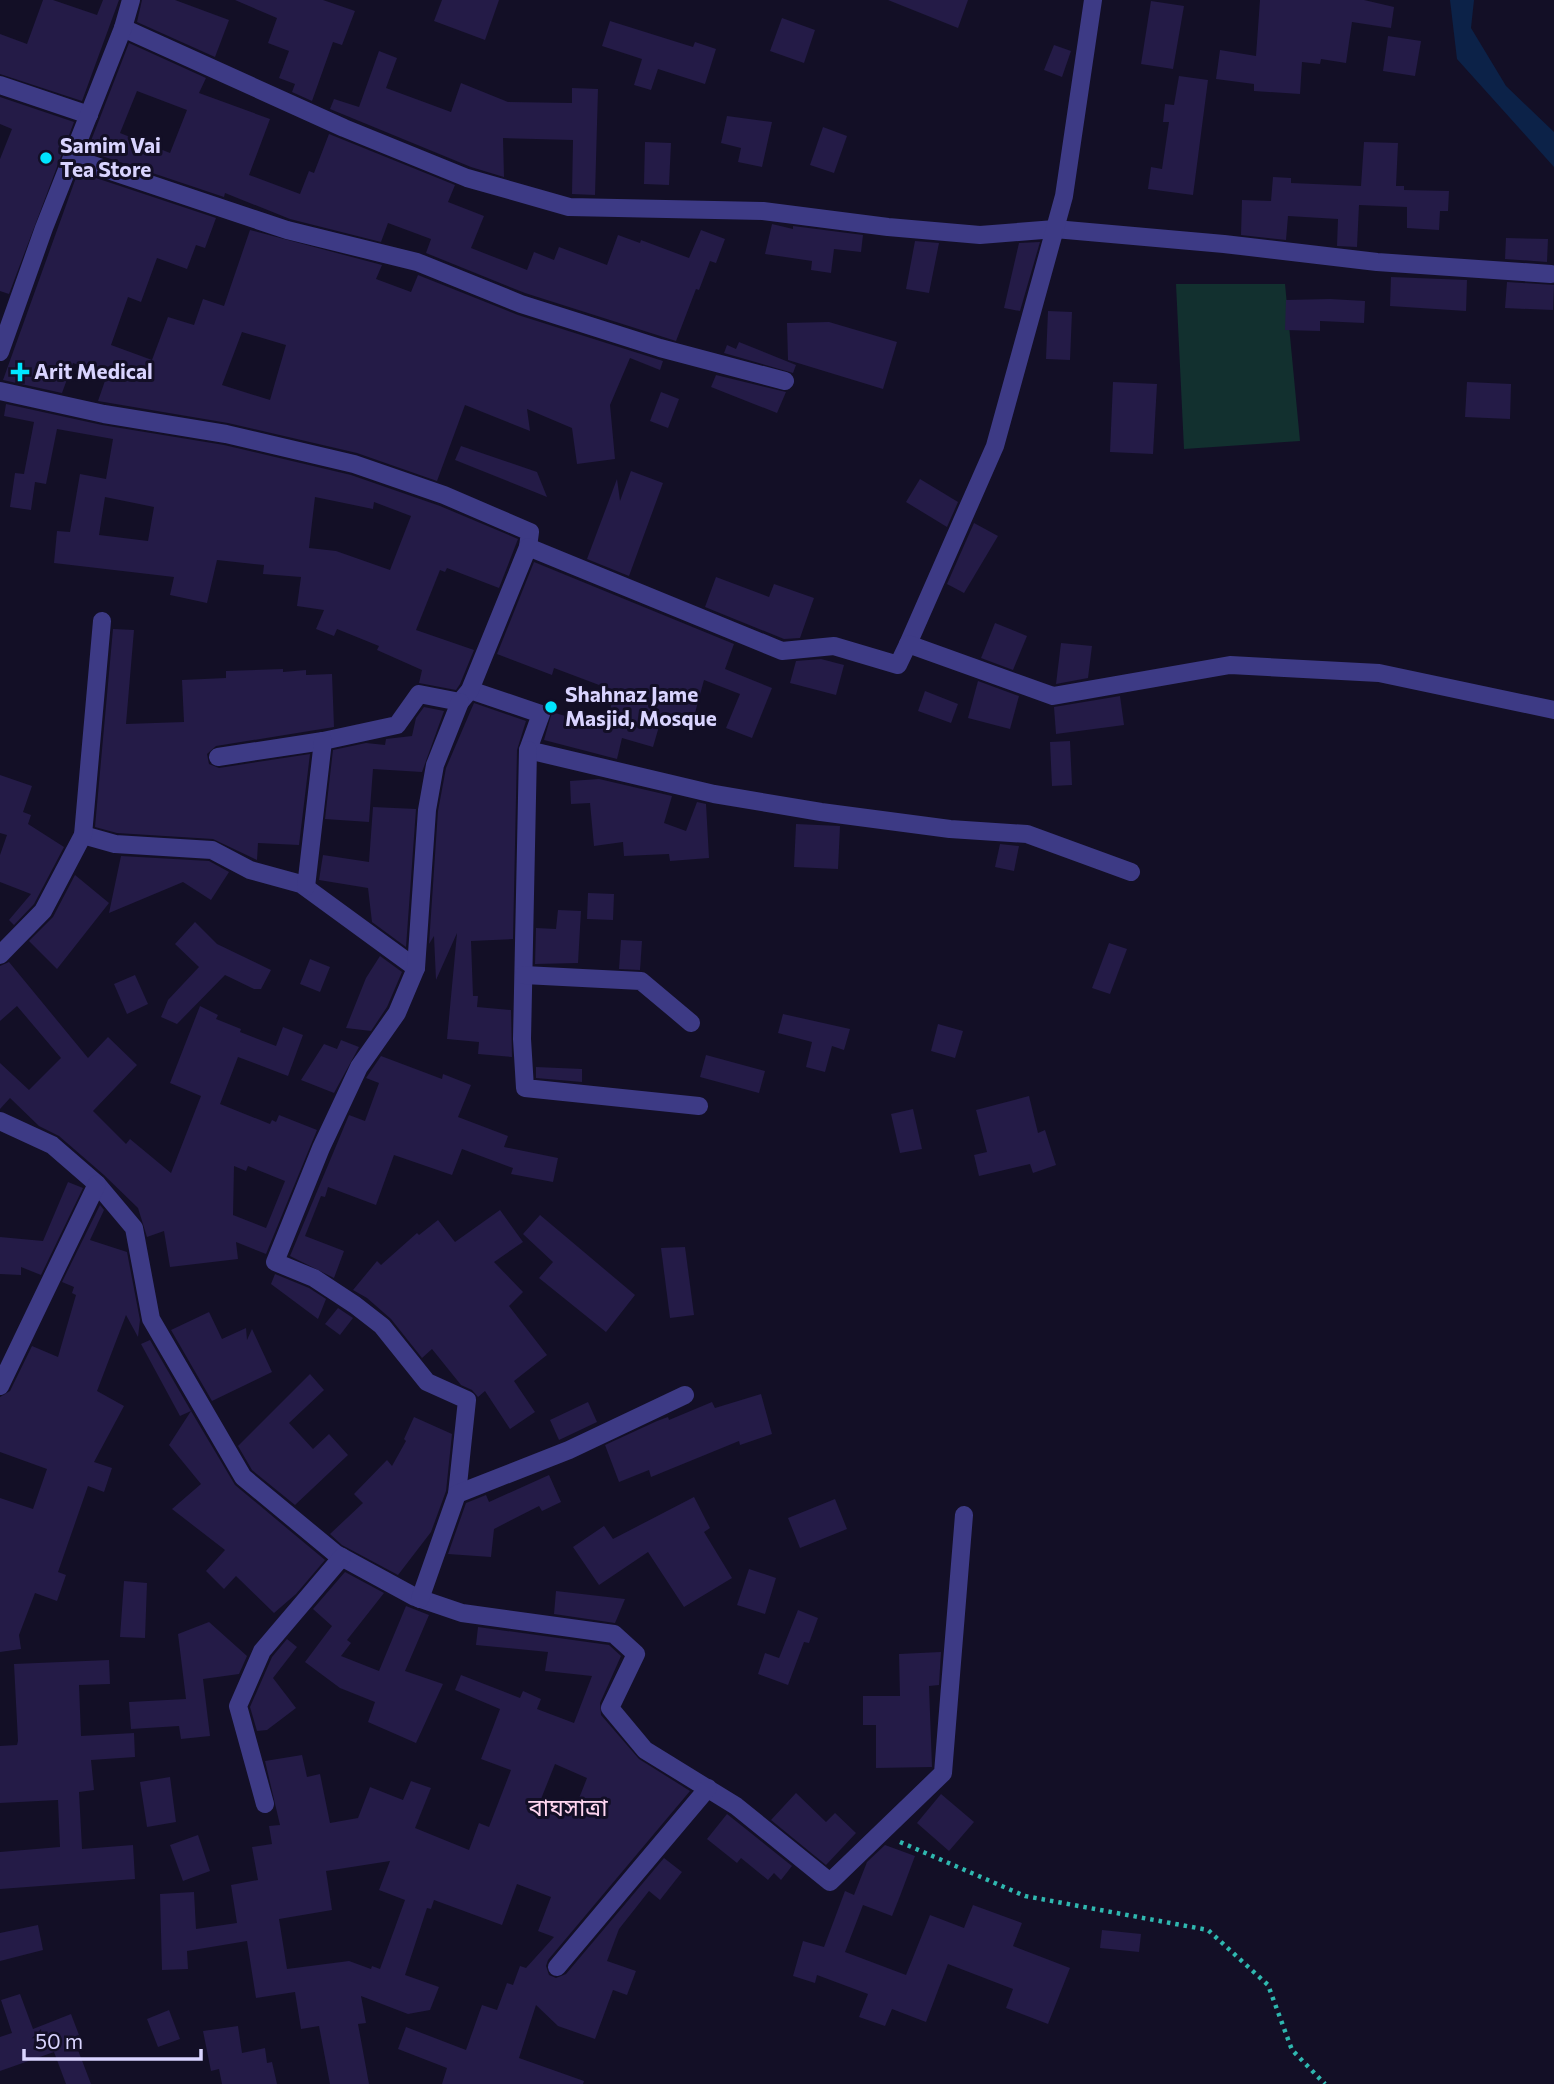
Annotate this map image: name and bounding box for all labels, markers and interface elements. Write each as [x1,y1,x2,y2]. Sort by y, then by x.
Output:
place label: Samim Vai Tea Store [60,132,161,181]
marker: Samim Vai Tea Store [38,150,54,166]
place label: Arit Medical [34,358,153,383]
marker: Arit Medical [12,364,28,380]
place label: Shahnaz Jame Masjid, Mosque [565,681,717,730]
marker: Shahnaz Jame Masjid, Mosque [543,699,559,715]
district label: বাঘসাত্রা [527,1792,608,1821]
scale bar [24,2018,201,2062]
text: 50 m [35,2028,83,2053]

